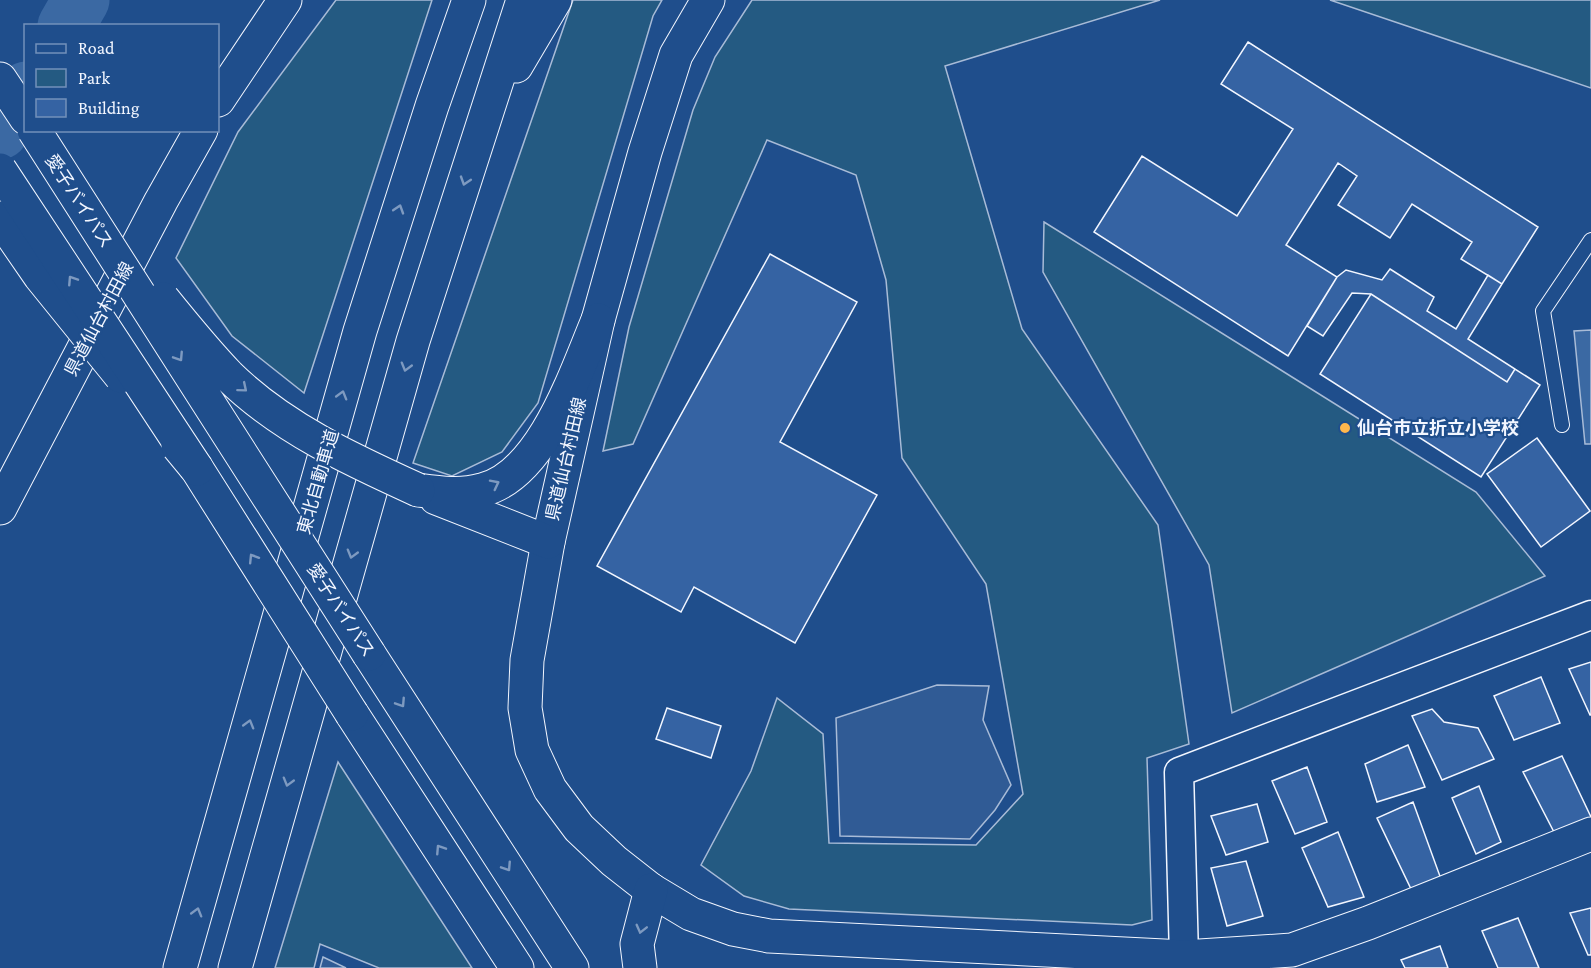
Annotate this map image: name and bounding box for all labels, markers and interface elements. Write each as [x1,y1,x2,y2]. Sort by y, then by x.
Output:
legend [24,24,219,132]
text: Road [78,38,115,58]
text: Park [78,68,110,88]
text: Building [78,98,140,118]
street label: 愛子バイパス [41,150,117,252]
one-way arrow [459,175,472,186]
one-way arrow [392,204,405,215]
street label: 県道仙台村田線 [61,259,137,379]
one-way arrow [68,276,80,286]
one-way arrow [171,350,182,361]
one-way arrow [401,361,413,372]
one-way arrow [236,380,247,391]
one-way arrow [335,390,347,401]
street label: 県道仙台村田線 [542,395,590,523]
place label: 仙台市立折立小学校 [1357,418,1519,438]
marker: 仙台市立折立小学校 [1338,421,1352,435]
street label: 東北自動車道 [294,427,342,537]
one-way arrow [489,480,500,491]
one-way arrow [347,548,359,559]
one-way arrow [249,554,261,564]
street label: 愛子バイパス [303,559,379,661]
one-way arrow [394,696,405,707]
one-way arrow [242,719,255,729]
one-way arrow [282,777,295,787]
one-way arrow [436,844,447,855]
one-way arrow [500,860,511,871]
one-way arrow [189,907,202,917]
one-way arrow [636,923,648,934]

